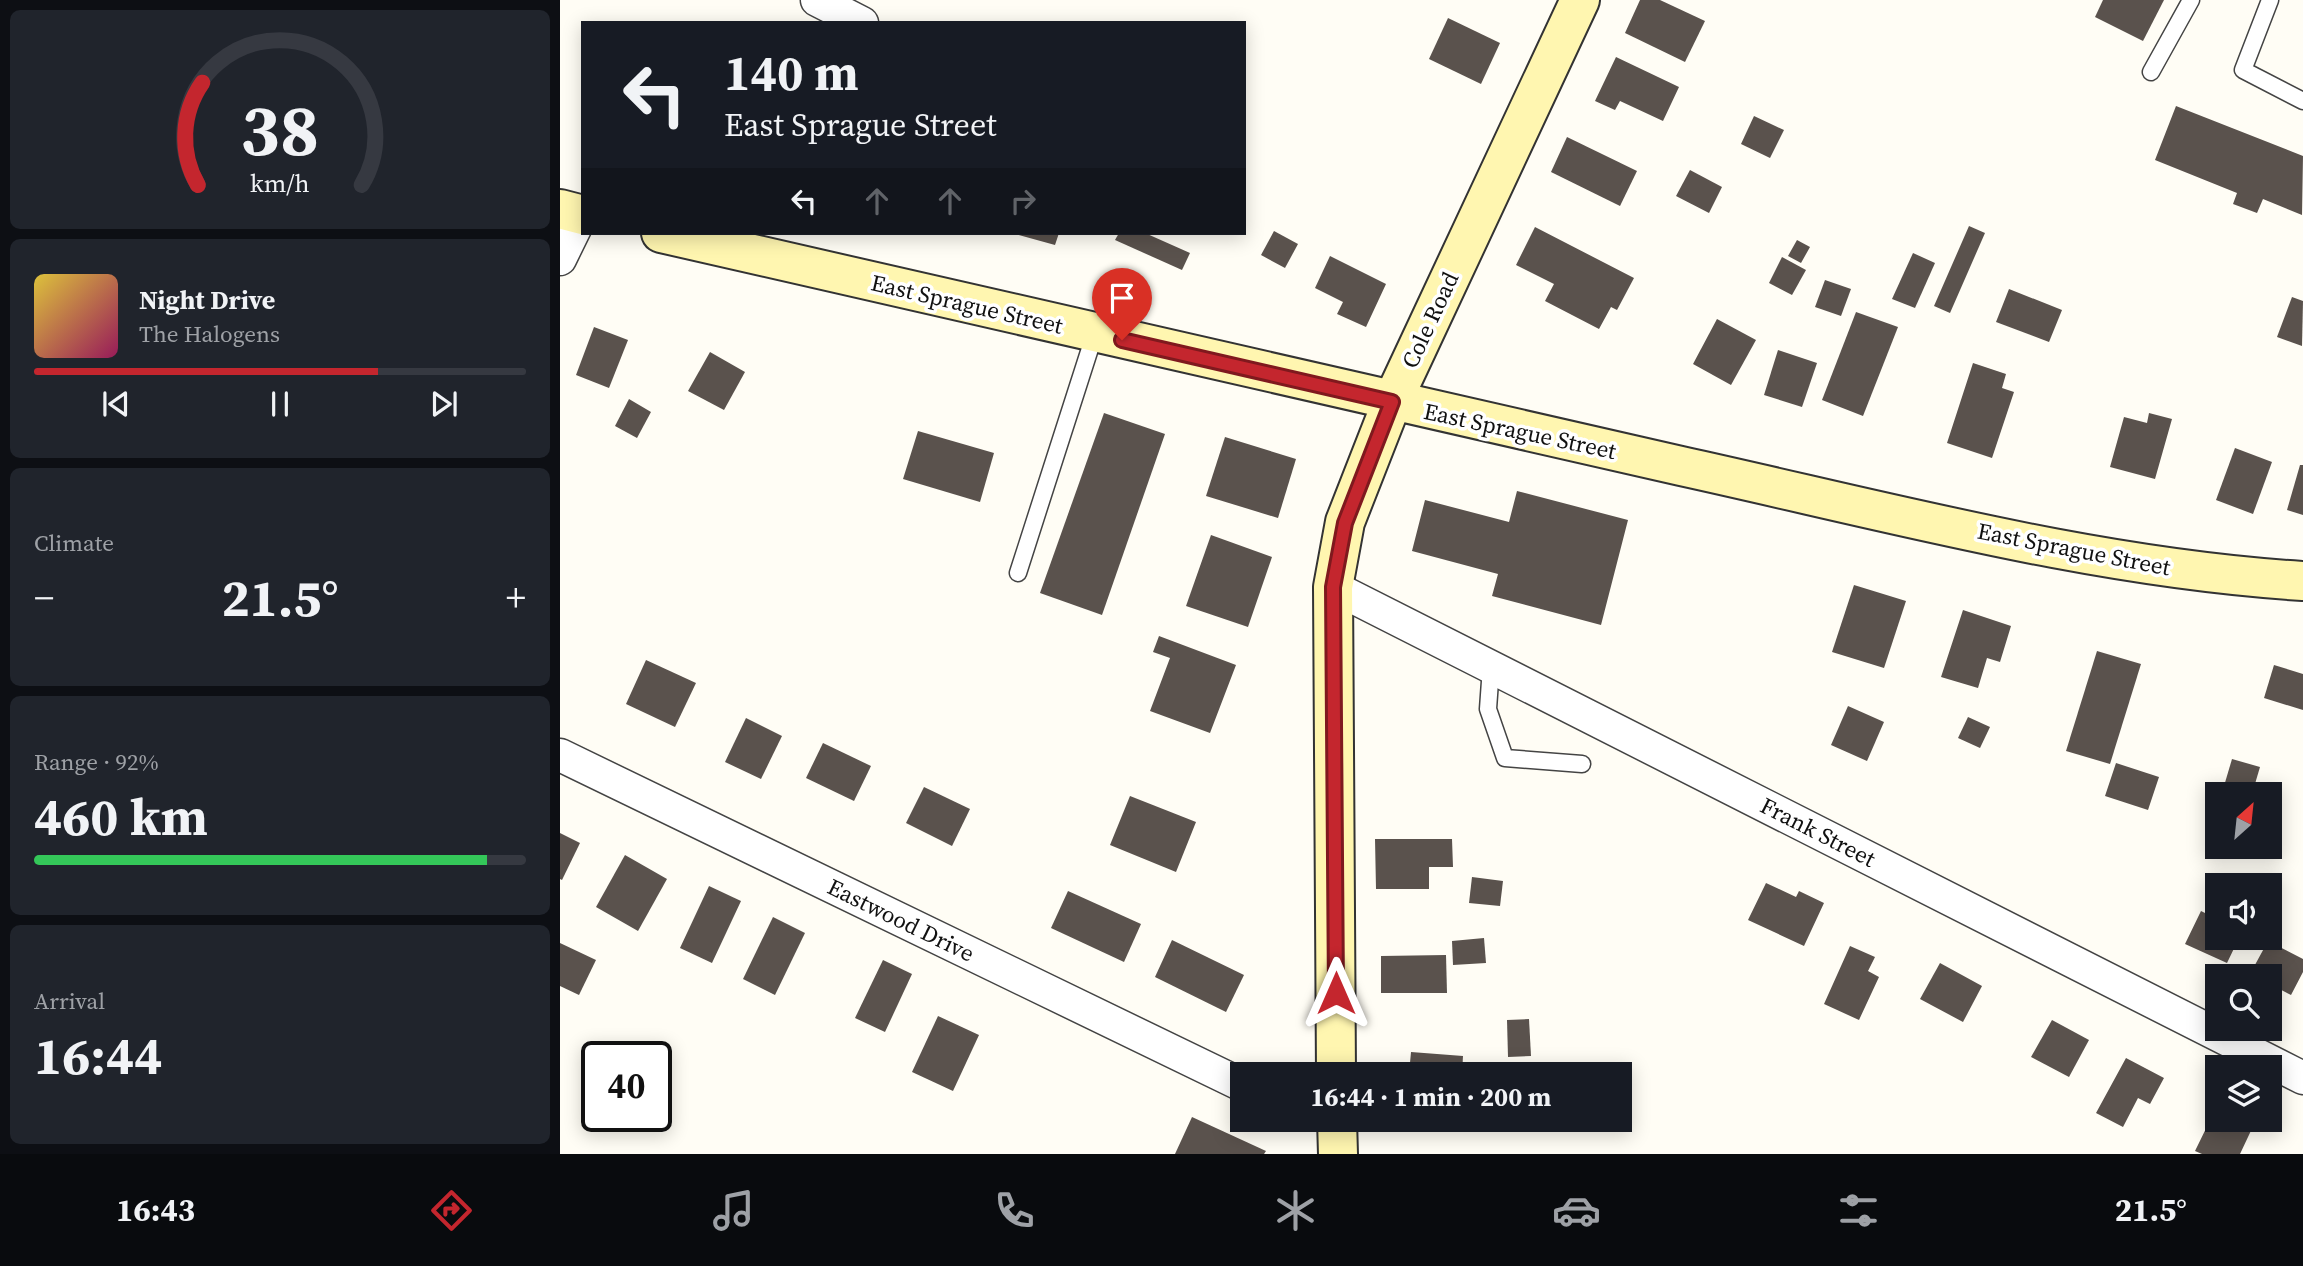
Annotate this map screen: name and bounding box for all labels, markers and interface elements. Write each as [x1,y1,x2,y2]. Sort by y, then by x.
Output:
text: 140 m [724,39,859,106]
icon: left [609,49,700,140]
text: 38 [241,81,319,180]
text: East Sprague Street [724,103,997,147]
text: km/h [250,166,310,200]
icon: left [785,182,823,220]
icon: ahead [858,182,896,220]
icon: ahead [931,182,969,220]
icon: right [1004,182,1042,220]
street label: East Sprague Street [868,266,1067,342]
street label: Cole Road [1394,267,1466,373]
pin [1092,268,1152,340]
icon: arrive [1103,279,1141,317]
text: Night Drive [139,282,275,318]
text: The Halogens [139,318,280,350]
icon: previous [97,385,135,423]
icon: pause [261,385,299,423]
icon: next [425,385,463,423]
street label: East Sprague Street [1421,395,1620,467]
street label: East Sprague Street [1975,515,2174,583]
text: Climate [34,527,114,559]
text: 21.5° [221,562,339,633]
text: − [34,572,54,624]
text: + [506,572,526,624]
text: Range · 92% [34,746,159,778]
text: 460 km [34,781,208,852]
north arrow [2205,782,2282,859]
map controls [2205,782,2282,1132]
street label: Frank Street [1755,789,1882,875]
street label: Eastwood Drive [822,871,980,969]
button: sound [2205,873,2282,950]
position arrow [1299,956,1373,1030]
button: search [2205,964,2282,1041]
text: Arrival [34,985,105,1017]
text: 16:44 [34,1020,162,1091]
speed limit sign: 40 [581,1041,672,1132]
button: layers [2205,1055,2282,1132]
text: 16:44 · 1 min · 200 m [1311,1079,1551,1115]
icon: directions [427,1186,476,1235]
icon: music [709,1186,758,1235]
icon: phone [990,1186,1039,1235]
icon: climate [1271,1186,1320,1235]
icon: car [1552,1186,1601,1235]
icon: filters [1834,1186,1883,1235]
text: 16:43 [116,1188,195,1232]
text: 21.5° [2115,1188,2187,1232]

